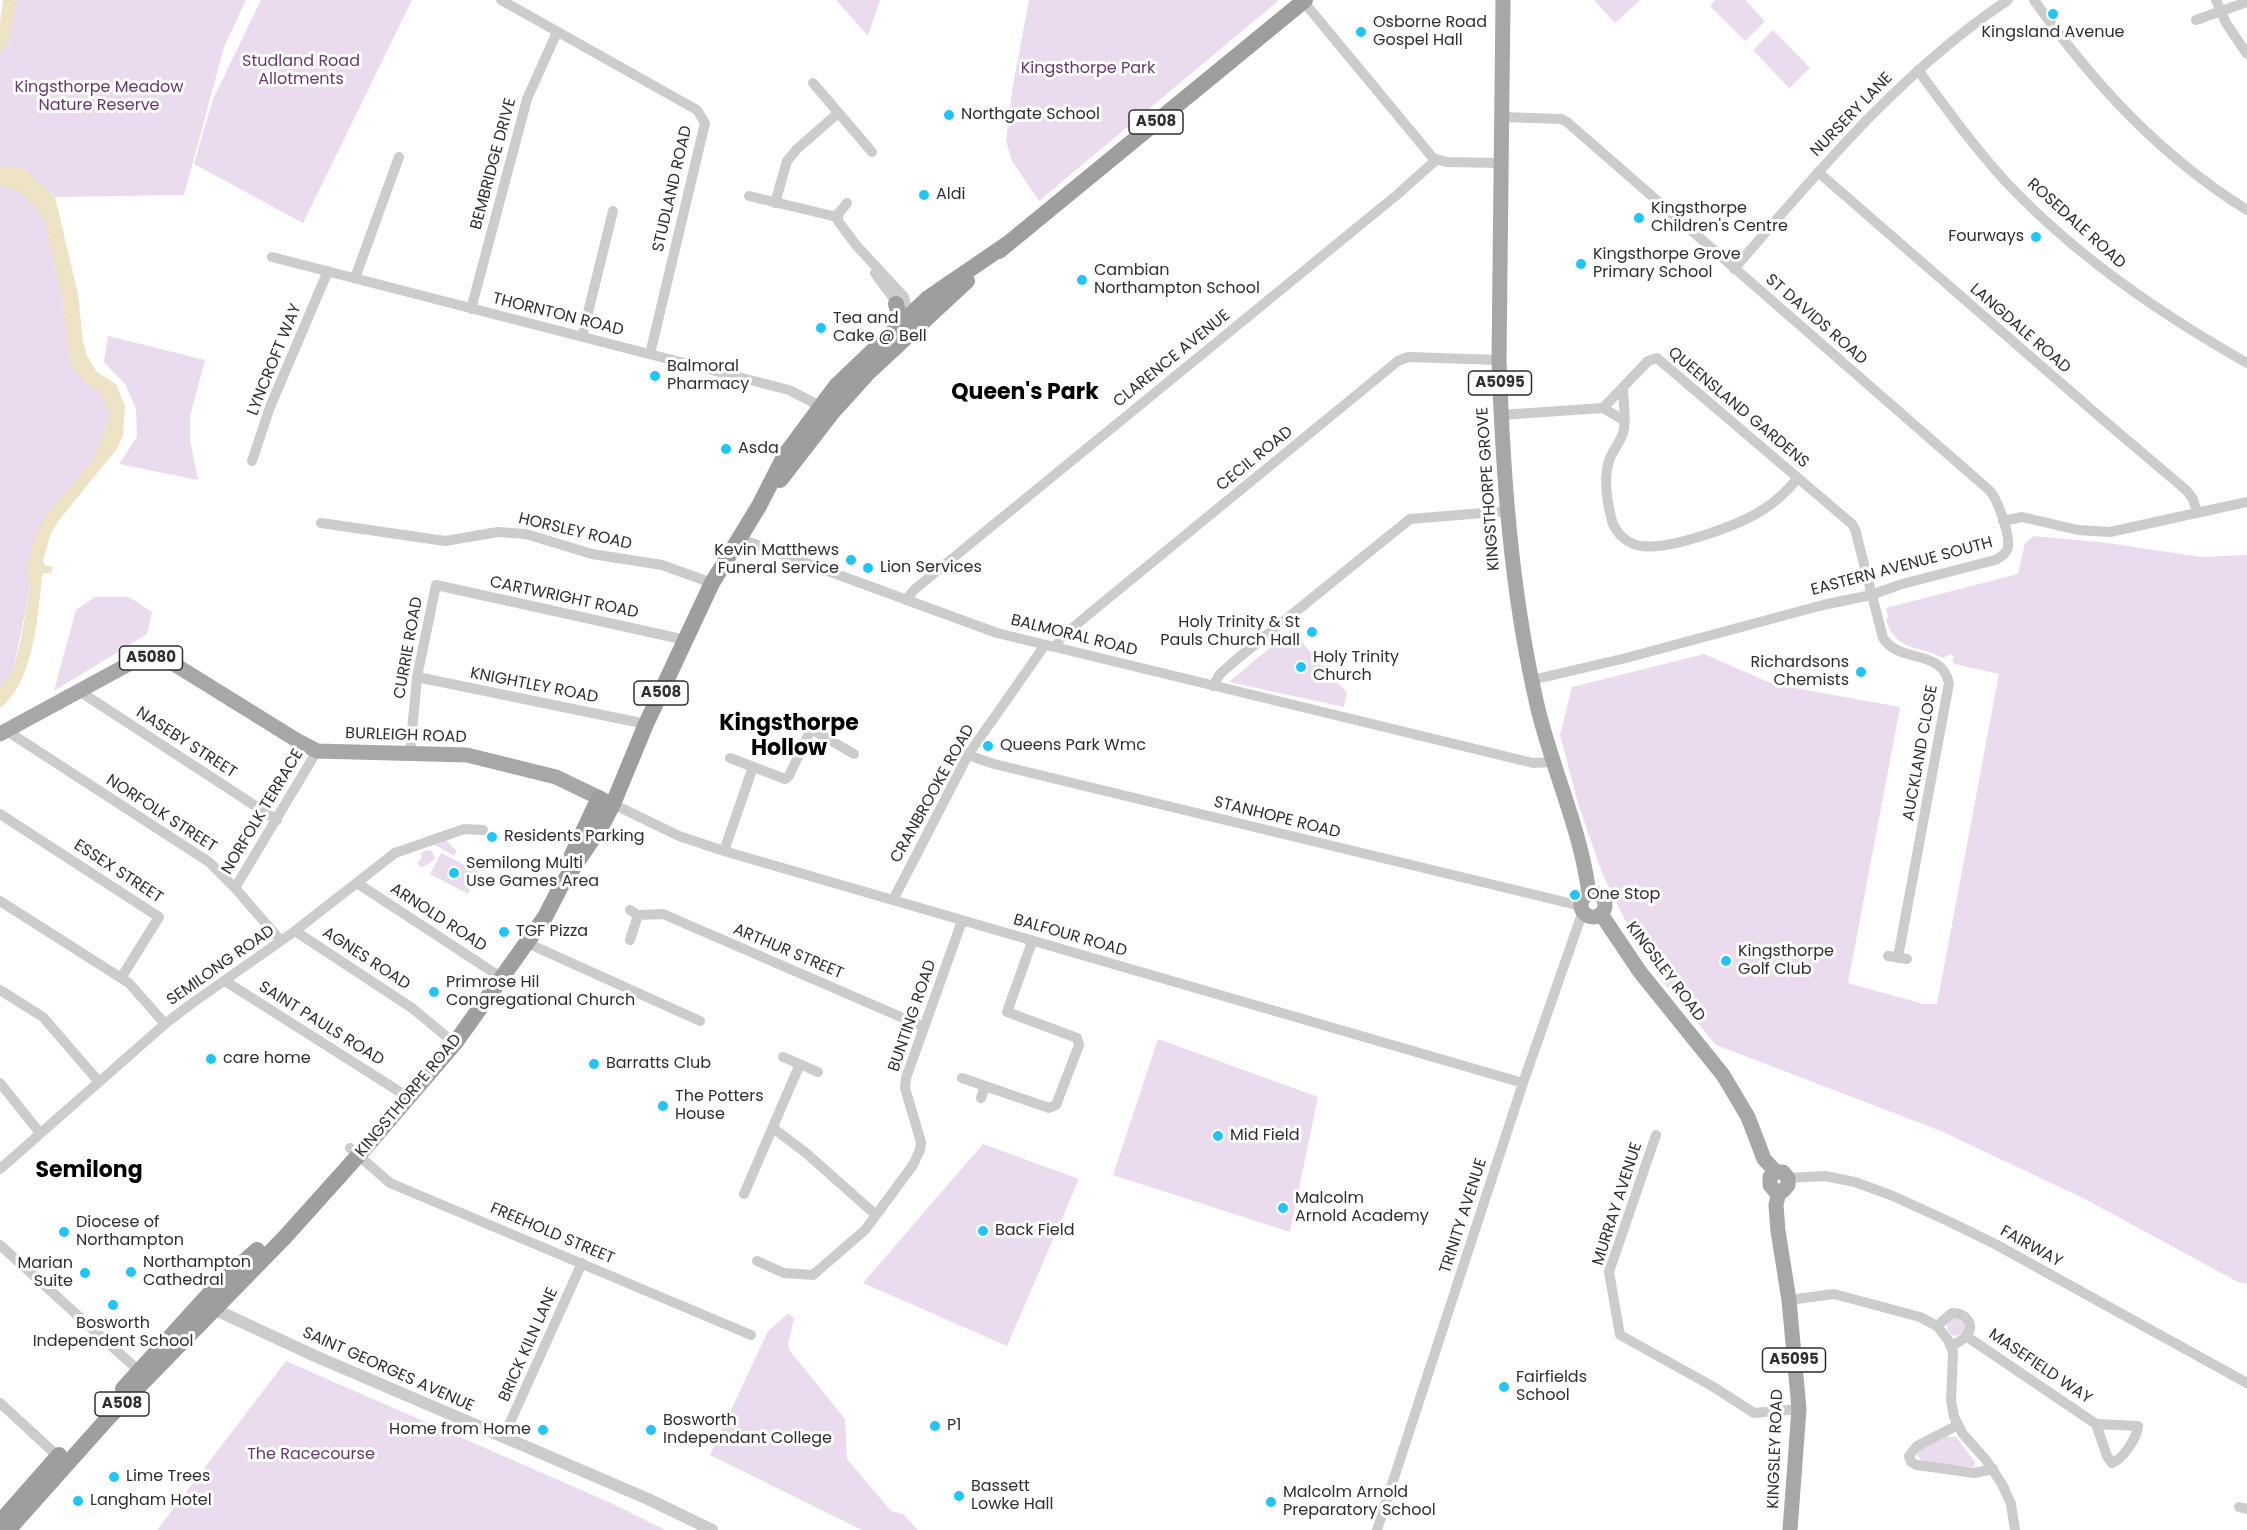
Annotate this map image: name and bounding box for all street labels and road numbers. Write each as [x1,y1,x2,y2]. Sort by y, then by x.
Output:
street label: NURSERY LANE [1807,69,1897,161]
street label: BEMBRIDGE DRIVE [467,96,521,232]
road number: A508 [1129,110,1183,134]
street label: STUDLAND ROAD [649,124,697,254]
street label: ROSEDALE ROAD [2023,175,2129,273]
street label: ST DAVIDS ROAD [1761,271,1871,369]
street label: LANGDALE ROAD [1966,280,2074,378]
street label: THORNTON ROAD [490,289,626,341]
street label: LYNCROFT WAY [244,301,306,419]
street label: CLARENCE AVENUE [1110,306,1234,412]
street label: QUEENSLAND GARDENS [1664,343,1812,473]
road number: A5095 [1468,371,1532,395]
street label: KINGSTHORPE GROVE [1474,406,1504,572]
street label: CECIL ROAD [1213,422,1297,496]
street label: HORSLEY ROAD [516,510,634,554]
street label: EASTERN AVENUE SOUTH [1809,533,1995,601]
street label: CARTWRIGHT ROAD [488,573,640,623]
street label: CURRIE ROAD [391,595,427,701]
street label: BALMORAL ROAD [1009,611,1139,661]
road number: A5080 [120,646,182,670]
street label: KNIGHTLEY ROAD [468,664,600,708]
road number: A508 [634,681,688,705]
street label: AUCKLAND CLOSE [1900,684,1942,822]
street label: NASEBY STREET [132,703,240,783]
street label: CRANBROOKE ROAD [887,721,979,867]
street label: BURLEIGH ROAD [345,724,467,748]
street label: NORFOLK TERRACE [218,746,308,878]
street label: NORFOLK STREET [102,771,220,857]
street label: STANHOPE ROAD [1212,793,1342,843]
street label: ESSEX STREET [70,836,166,908]
street label: ARNOLD ROAD [386,880,490,956]
street label: BALFOUR ROAD [1011,911,1129,961]
street label: KINGSLEY ROAD [1621,918,1709,1026]
street label: ARTHUR STREET [730,920,846,984]
street label: SEMILONG ROAD [163,922,279,1010]
street label: AGNES ROAD [319,924,413,994]
street label: BUNTING ROAD [885,958,941,1074]
street label: SAINT PAULS ROAD [255,978,387,1070]
street label: KINGSTHORPE ROAD [352,1031,466,1161]
street label: MURRAY AVENUE [1589,1140,1647,1268]
street label: TRINITY AVENUE [1436,1156,1492,1276]
street label: FREEHOLD STREET [487,1199,617,1269]
street label: FAIRWAY [1996,1222,2066,1272]
street label: BRICK KILN LANE [495,1285,563,1405]
street label: SAINT GEORGES AVENUE [299,1323,477,1417]
street label: MASEFIELD WAY [1985,1325,2095,1409]
road number: A5095 [1762,1348,1826,1372]
street label: KINGSLEY ROAD [1764,1389,1788,1509]
road number: A508 [95,1392,149,1416]

